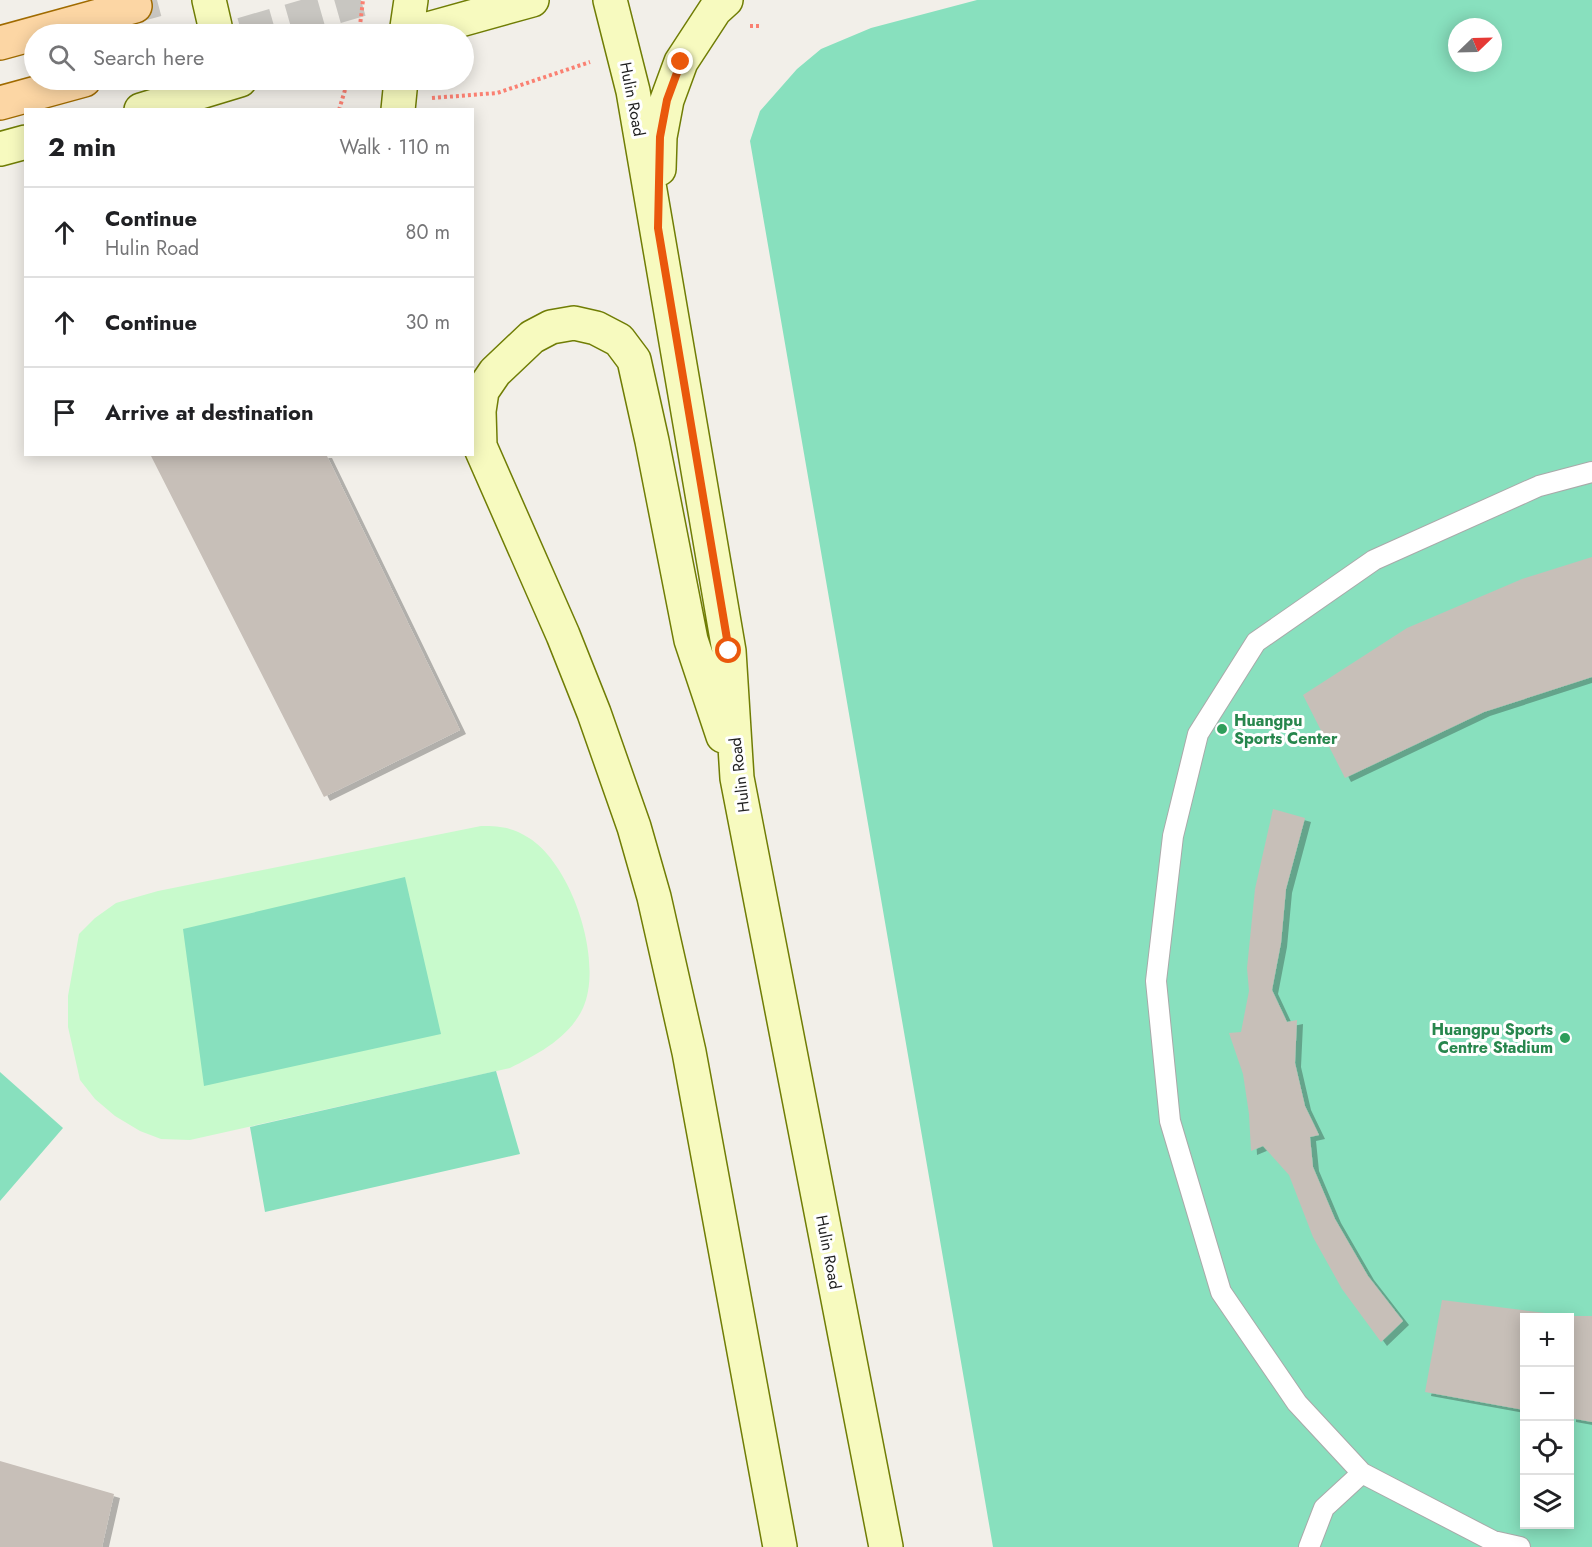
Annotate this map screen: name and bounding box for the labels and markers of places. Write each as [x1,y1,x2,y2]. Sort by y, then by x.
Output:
place label: Huangpu Sports Center [1234,709,1338,750]
marker: Huangpu Sports Center [1215,722,1229,736]
place label: Huangpu Sports Centre Stadium [1431,1018,1553,1059]
marker: Huangpu Sports Centre Stadium [1558,1031,1572,1045]

